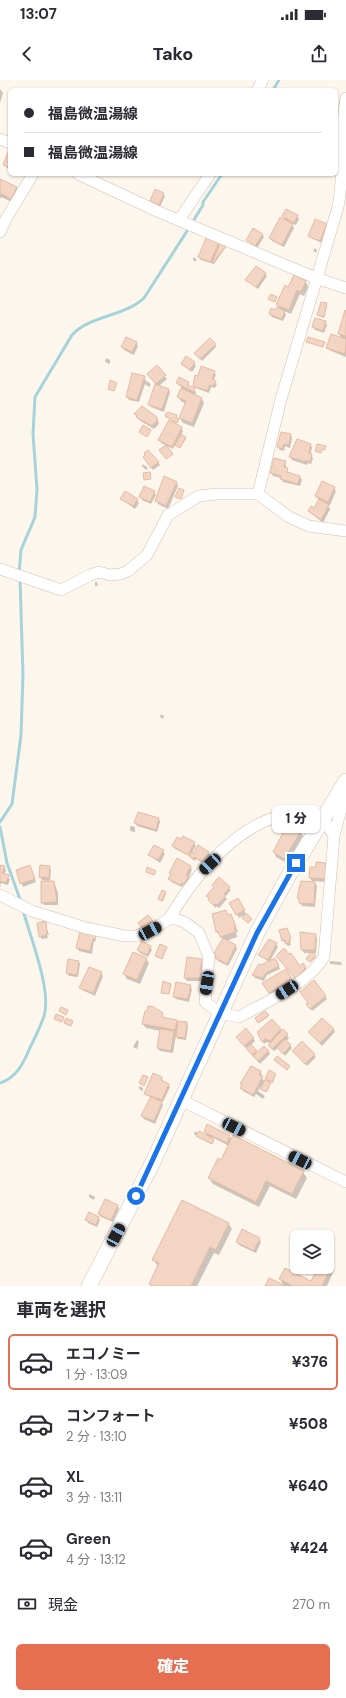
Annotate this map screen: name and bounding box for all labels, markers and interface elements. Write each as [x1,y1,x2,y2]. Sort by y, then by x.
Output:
text: 13:07 [20,4,57,24]
text: Tako [153,42,193,66]
icon: back [16,43,38,65]
icon: share [308,43,330,65]
text: 福島微温湯線 [48,104,138,124]
text: 福島微温湯線 [48,143,138,163]
callout: 1 分 [272,805,320,833]
text: 1 分 [286,810,306,827]
car [197,851,223,877]
route end [287,854,305,872]
car [137,920,163,942]
car [199,970,215,996]
car [274,978,300,1002]
car [221,1116,247,1138]
car [287,1149,313,1171]
route start [127,1187,145,1205]
car [105,1222,127,1248]
map controls [290,1230,334,1274]
button: layers [290,1230,334,1274]
text: 車両を選択 [16,1298,106,1322]
icon: car [18,1344,54,1380]
text: エコノミー [66,1344,141,1364]
text: ¥376 [292,1352,328,1372]
text: 1 分 · 13:09 [66,1366,127,1383]
icon: car [18,1406,54,1442]
text: コンフォート [66,1406,156,1426]
text: ¥508 [289,1414,328,1434]
text: 2 分 · 13:10 [66,1428,127,1445]
text: XL [66,1467,84,1487]
icon: car [18,1468,54,1504]
text: ¥640 [288,1476,328,1496]
text: 3 分 · 13:11 [66,1489,122,1506]
text: Green [66,1529,111,1549]
icon: car [18,1530,54,1566]
text: ¥424 [290,1538,328,1558]
text: 4 分 · 13:12 [66,1551,126,1568]
icon: cash [16,1593,38,1615]
text: 現金 [48,1595,78,1615]
text: 270 m [292,1596,330,1613]
button: 確定 [16,1644,330,1690]

